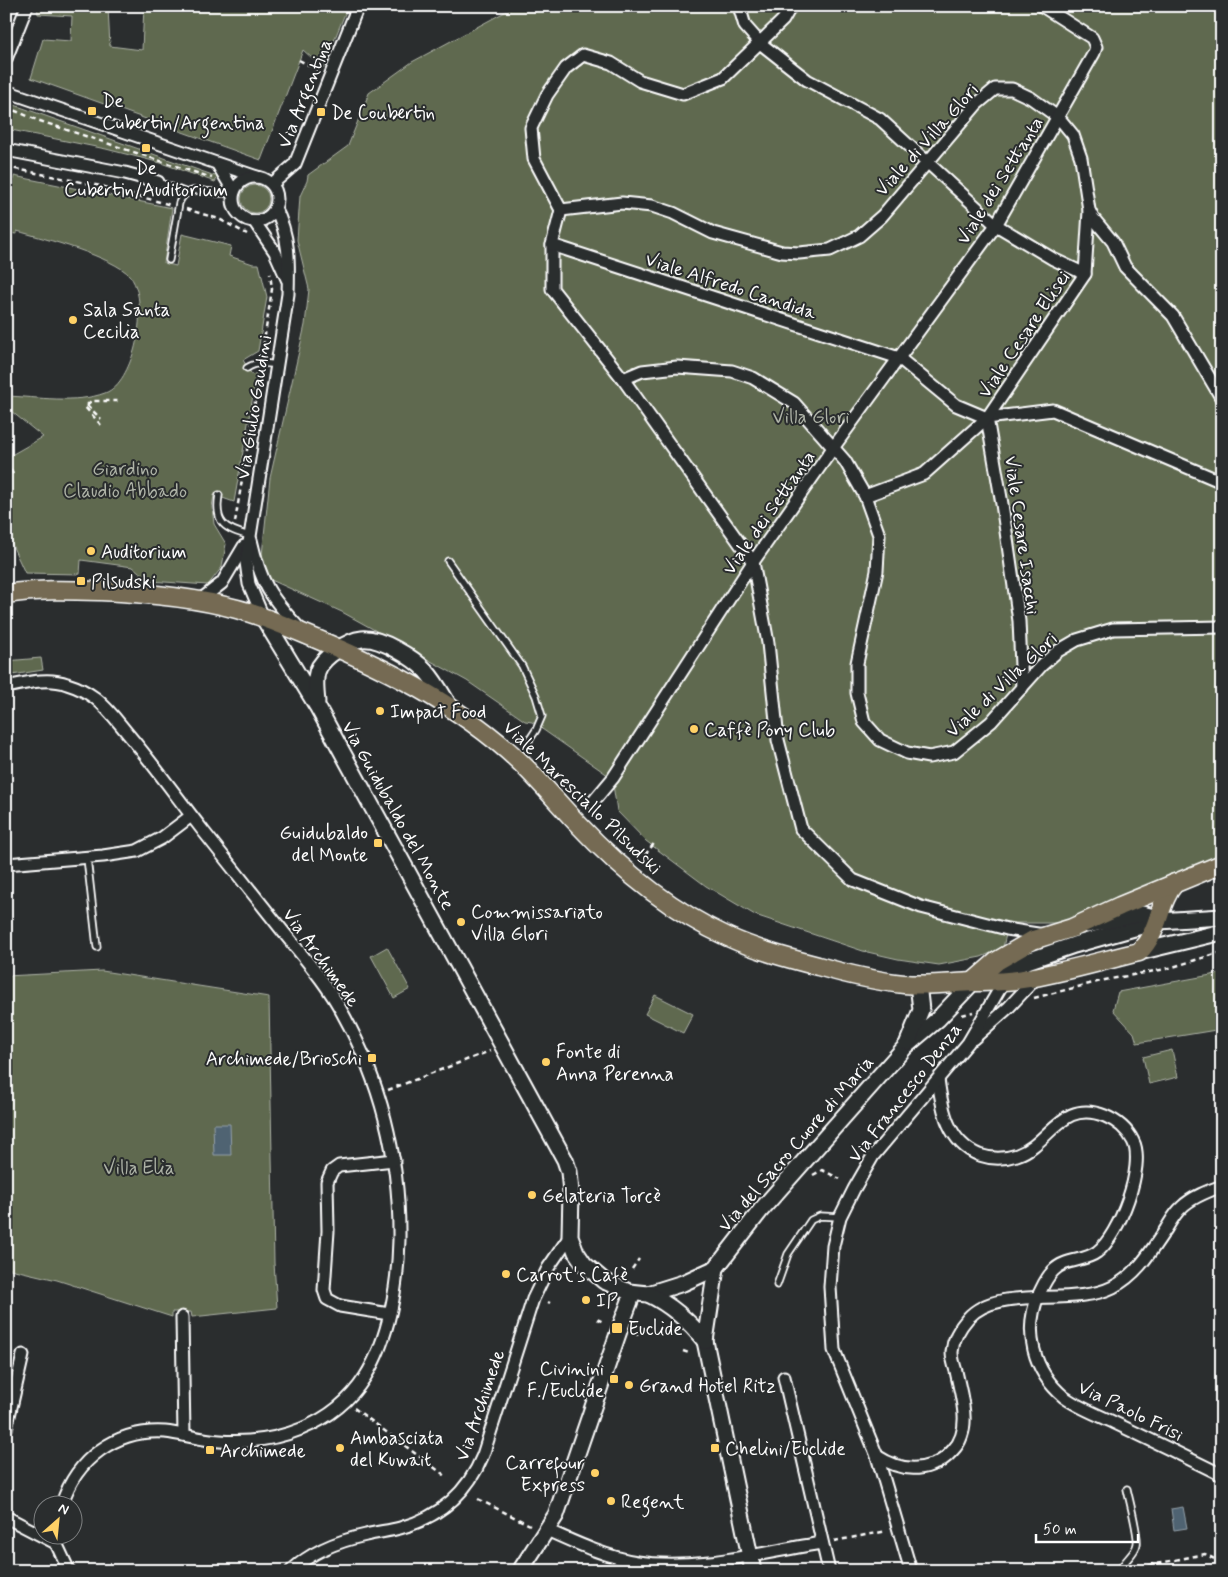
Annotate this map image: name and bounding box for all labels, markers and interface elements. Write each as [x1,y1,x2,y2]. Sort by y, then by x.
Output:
street label: Via Argentina [272,35,341,153]
street label: Viale di Villa Glori [870,78,985,202]
place label: De Cubertin/Argentina [102,89,265,139]
place label: De Coubertin [331,101,435,126]
marker: De Cubertin/Argentina [86,105,98,117]
marker: De Coubertin [315,106,327,118]
street label: Viale dei Settanta [951,112,1050,249]
marker: De Cubertin/Auditorium [140,142,152,154]
place label: De Cubertin/Auditorium [64,156,228,203]
street label: Viale Alfredo Candida [642,247,820,326]
street label: Viale Cesare Elisei [972,266,1076,403]
place label: Sala Santa Cecilia [83,298,170,345]
marker: Sala Santa Cecilia [67,314,79,326]
street label: Via Giulio Gaudini [231,333,278,481]
park label: Villa Glori [772,405,850,430]
street label: Viale dei Settanta [717,446,821,580]
street label: Viale Cesare Isacchi [998,454,1045,616]
park label: Giardino Claudio Abbado [63,457,187,504]
place label: Auditorium [101,540,187,565]
marker: Auditorium [85,545,97,557]
place label: Pilsudski [91,570,156,595]
marker: Pilsudski [75,575,87,587]
street label: Viale di Villa Glori [941,627,1063,743]
place label: Impact Food [390,700,486,725]
marker: Impact Food [374,705,386,717]
street label: Viale Maresciallo Pilsudski [497,716,667,881]
street label: Via Guidubaldo del Monte [335,717,460,915]
place label: Caffè Pony Club [704,718,835,743]
marker: Caffè Pony Club [688,723,700,735]
place label: Guidubaldo del Monte [280,821,368,868]
marker: Guidubaldo del Monte [372,837,384,849]
place label: Commissariato Villa Glori [471,900,603,947]
street label: Via Archimede [276,903,365,1012]
marker: Commissariato Villa Glori [455,916,467,928]
street label: Via Francesco Denza [843,1018,968,1168]
place label: Fonte di Anna Perenna [556,1040,674,1087]
place label: Archimede/Brioschi [206,1047,362,1072]
street label: Via del Sacro Cuore di Maria [713,1050,880,1237]
marker: Archimede/Brioschi [366,1052,378,1064]
marker: Fonte di Anna Perenna [540,1056,552,1068]
park label: Villa Elia [103,1156,175,1181]
place label: Gelateria Torcè [542,1184,661,1209]
marker: Gelateria Torcè [526,1189,538,1201]
place label: Carrot's Cafè [516,1263,628,1288]
marker: Carrot's Cafè [500,1268,512,1280]
place label: IP [596,1289,619,1314]
marker: IP [580,1294,592,1306]
place label: Euclide [628,1317,683,1342]
marker: Euclide [610,1321,624,1335]
street label: Via Archimede [450,1346,511,1465]
place label: Civinini F./Euclide [527,1357,604,1404]
marker: Civinini F./Euclide [608,1373,620,1385]
place label: Grand Hotel Ritz [639,1374,776,1399]
street label: Via Paolo Frisi [1074,1375,1187,1448]
marker: Grand Hotel Ritz [623,1379,635,1391]
place label: Ambasciata del Kuwait [350,1426,443,1473]
place label: Chelini/Euclide [725,1437,846,1462]
place label: Archimede [220,1439,306,1464]
marker: Ambasciata del Kuwait [334,1442,346,1454]
marker: Chelini/Euclide [709,1442,721,1454]
marker: Archimede [204,1444,216,1456]
place label: Carrefour Express [505,1451,585,1498]
marker: Carrefour Express [589,1467,601,1479]
place label: Regent [621,1490,684,1518]
north arrow [32,1494,82,1544]
marker: Regent [605,1495,617,1507]
text: N [55,1499,72,1519]
scale bar [1036,1512,1138,1544]
text: 50 m [1043,1520,1077,1540]

